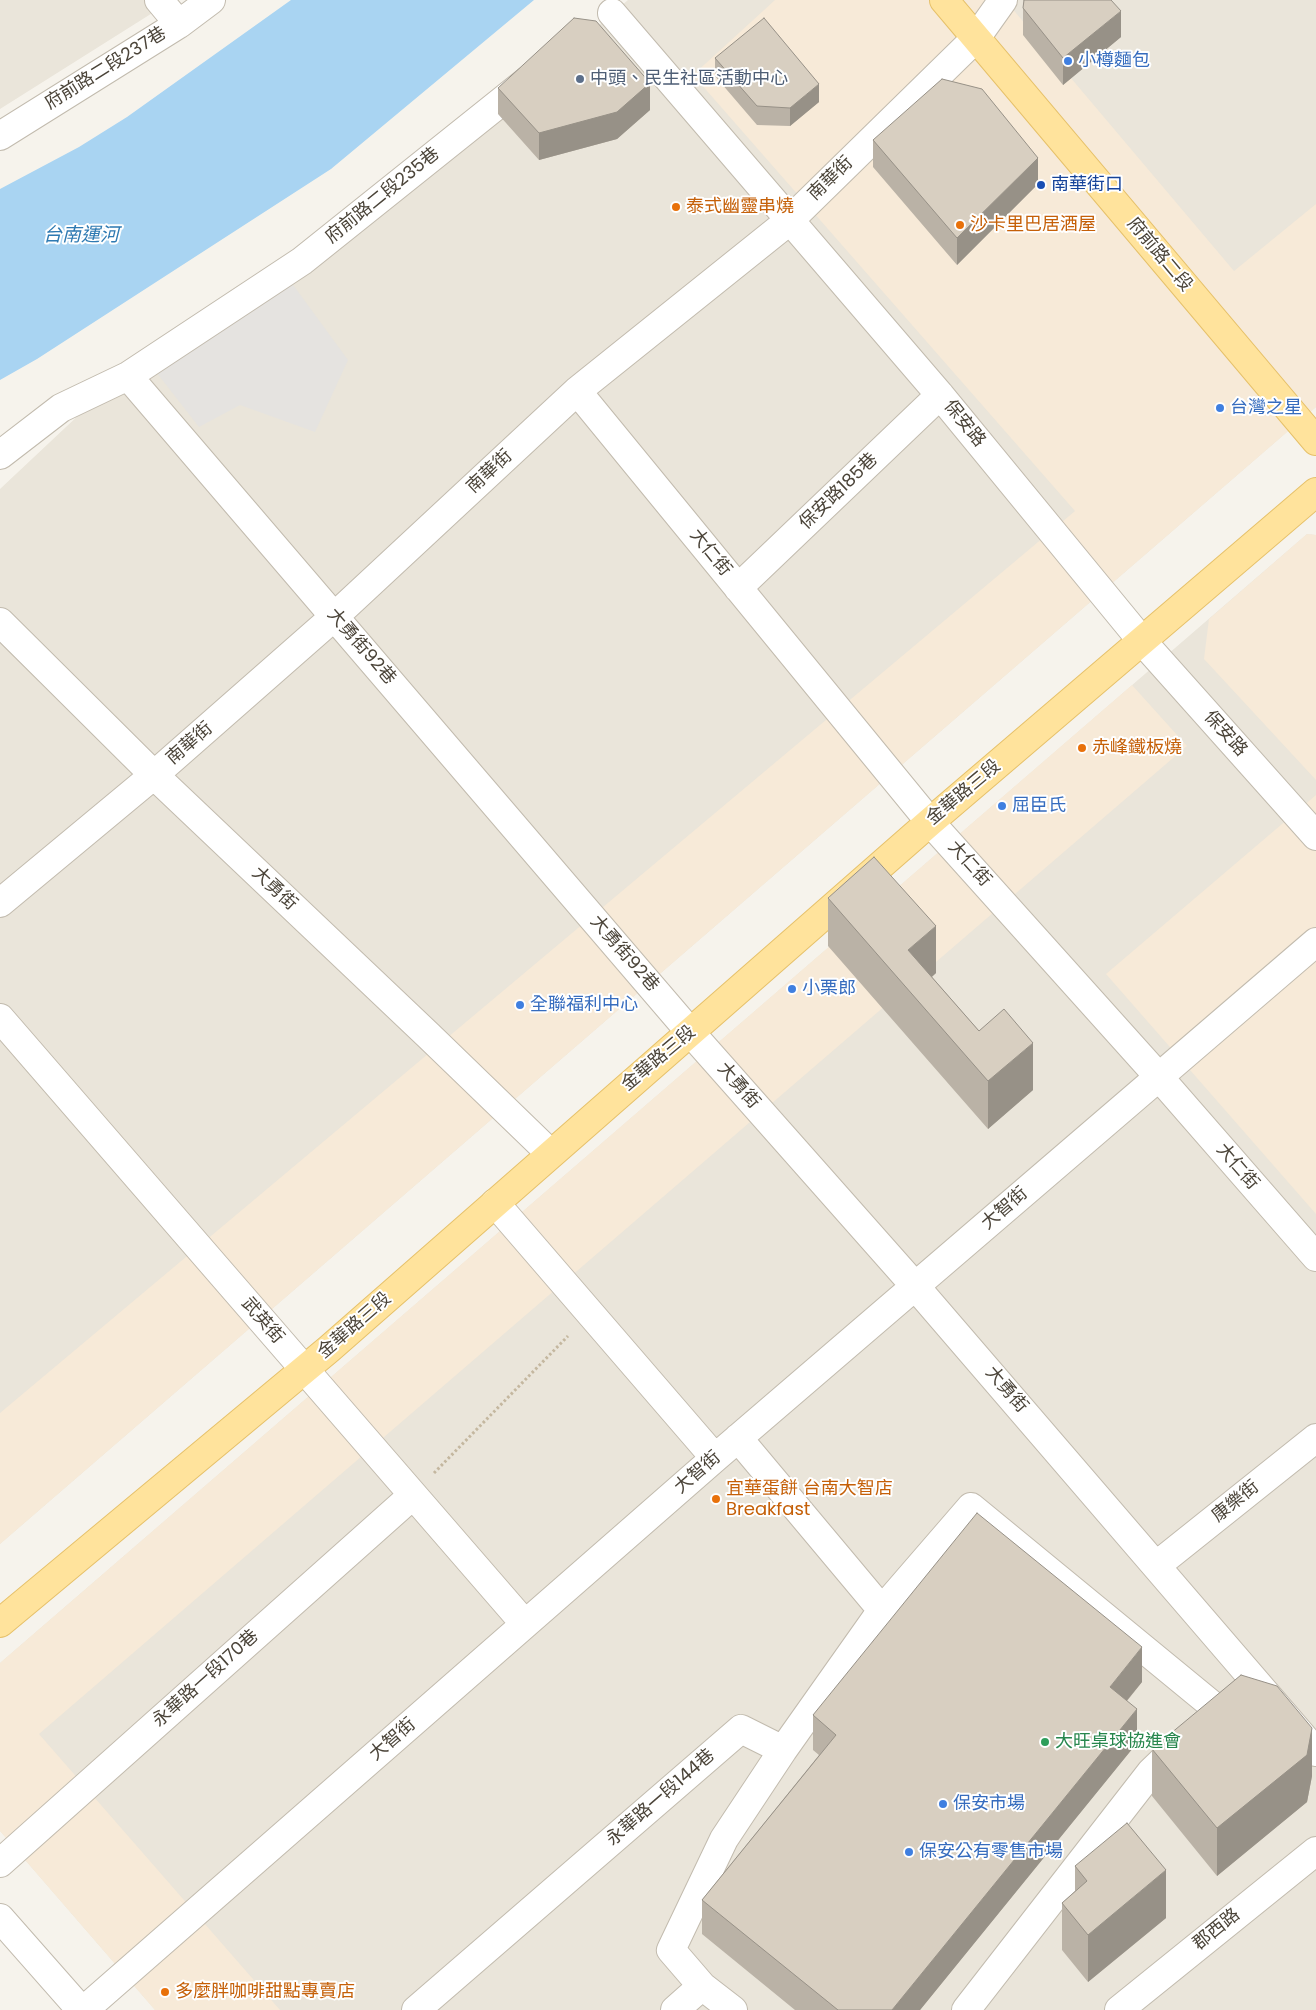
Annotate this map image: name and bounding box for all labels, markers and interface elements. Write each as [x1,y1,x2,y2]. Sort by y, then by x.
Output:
street label: 府前路二段237巷 [41,23,171,115]
place label: 小樽麵包 [1078,50,1150,72]
marker: 小樽麵包 [1062,55,1074,67]
place label: 中頭、民生社區活動中心 [590,68,788,90]
marker: 中頭、民生社區活動中心 [574,73,586,85]
street label: 府前路二段235巷 [322,143,444,249]
street label: 南華街 [804,152,858,206]
place label: 南華街口 [1051,174,1123,196]
marker: 南華街口 [1035,179,1047,191]
place label: 泰式幽靈串燒 [686,196,794,218]
marker: 泰式幽靈串燒 [670,201,682,213]
place label: 沙卡里巴居酒屋 [970,214,1096,236]
street label: 府前路二段 [1122,214,1196,296]
marker: 沙卡里巴居酒屋 [954,219,966,231]
water label: 台南運河 [43,225,119,247]
street label: 保安路 [939,396,989,452]
place label: 台灣之星 [1230,397,1302,419]
marker: 台灣之星 [1214,402,1226,414]
street label: 南華街 [463,446,517,498]
street label: 保安路185巷 [795,449,883,535]
street label: 大仁街 [685,525,735,581]
street label: 大勇街92巷 [322,605,400,689]
street label: 保安路 [1199,707,1251,761]
street label: 南華街 [163,718,217,770]
place label: 赤峰鐵板燒 [1092,737,1182,759]
marker: 赤峰鐵板燒 [1076,742,1088,754]
street label: 金華路三段 [923,756,1005,830]
place label: 屈臣氏 [1012,795,1066,817]
marker: 屈臣氏 [996,800,1008,812]
street label: 大仁街 [943,837,995,891]
street label: 大勇街 [247,863,301,915]
street label: 大勇街92巷 [585,912,663,996]
place label: 小栗郎 [802,978,856,1000]
marker: 小栗郎 [786,983,798,995]
place label: 全聯福利中心 [530,994,638,1016]
marker: 全聯福利中心 [514,999,526,1011]
street label: 金華路三段 [618,1022,700,1096]
street label: 大勇街 [712,1059,764,1113]
street label: 大仁街 [1211,1140,1263,1194]
street label: 大智街 [978,1183,1032,1235]
street label: 金華路三段 [314,1288,396,1364]
street label: 武英街 [236,1294,288,1348]
street label: 大勇街 [980,1363,1032,1417]
street label: 大智街 [671,1447,725,1499]
street label: 康樂街 [1208,1477,1264,1527]
place label: 宜華蛋餅 台南大智店 Breakfast [726,1478,893,1520]
marker: 宜華蛋餅 台南大智店 Breakfast [710,1493,722,1505]
street label: 永華路一段170巷 [149,1626,263,1732]
street label: 大智街 [366,1714,420,1766]
place label: 大旺桌球協進會 [1055,1731,1181,1753]
marker: 大旺桌球協進會 [1039,1736,1051,1748]
street label: 永華路一段144巷 [602,1745,720,1851]
place label: 保安市場 [953,1793,1025,1815]
marker: 保安市場 [937,1798,949,1810]
place label: 保安公有零售市場 [919,1841,1063,1863]
marker: 保安公有零售市場 [903,1846,915,1858]
street label: 郡西路 [1189,1905,1245,1955]
place label: 多麼胖咖啡甜點專賣店 [175,1981,355,2003]
marker: 多麼胖咖啡甜點專賣店 [159,1986,171,1998]

